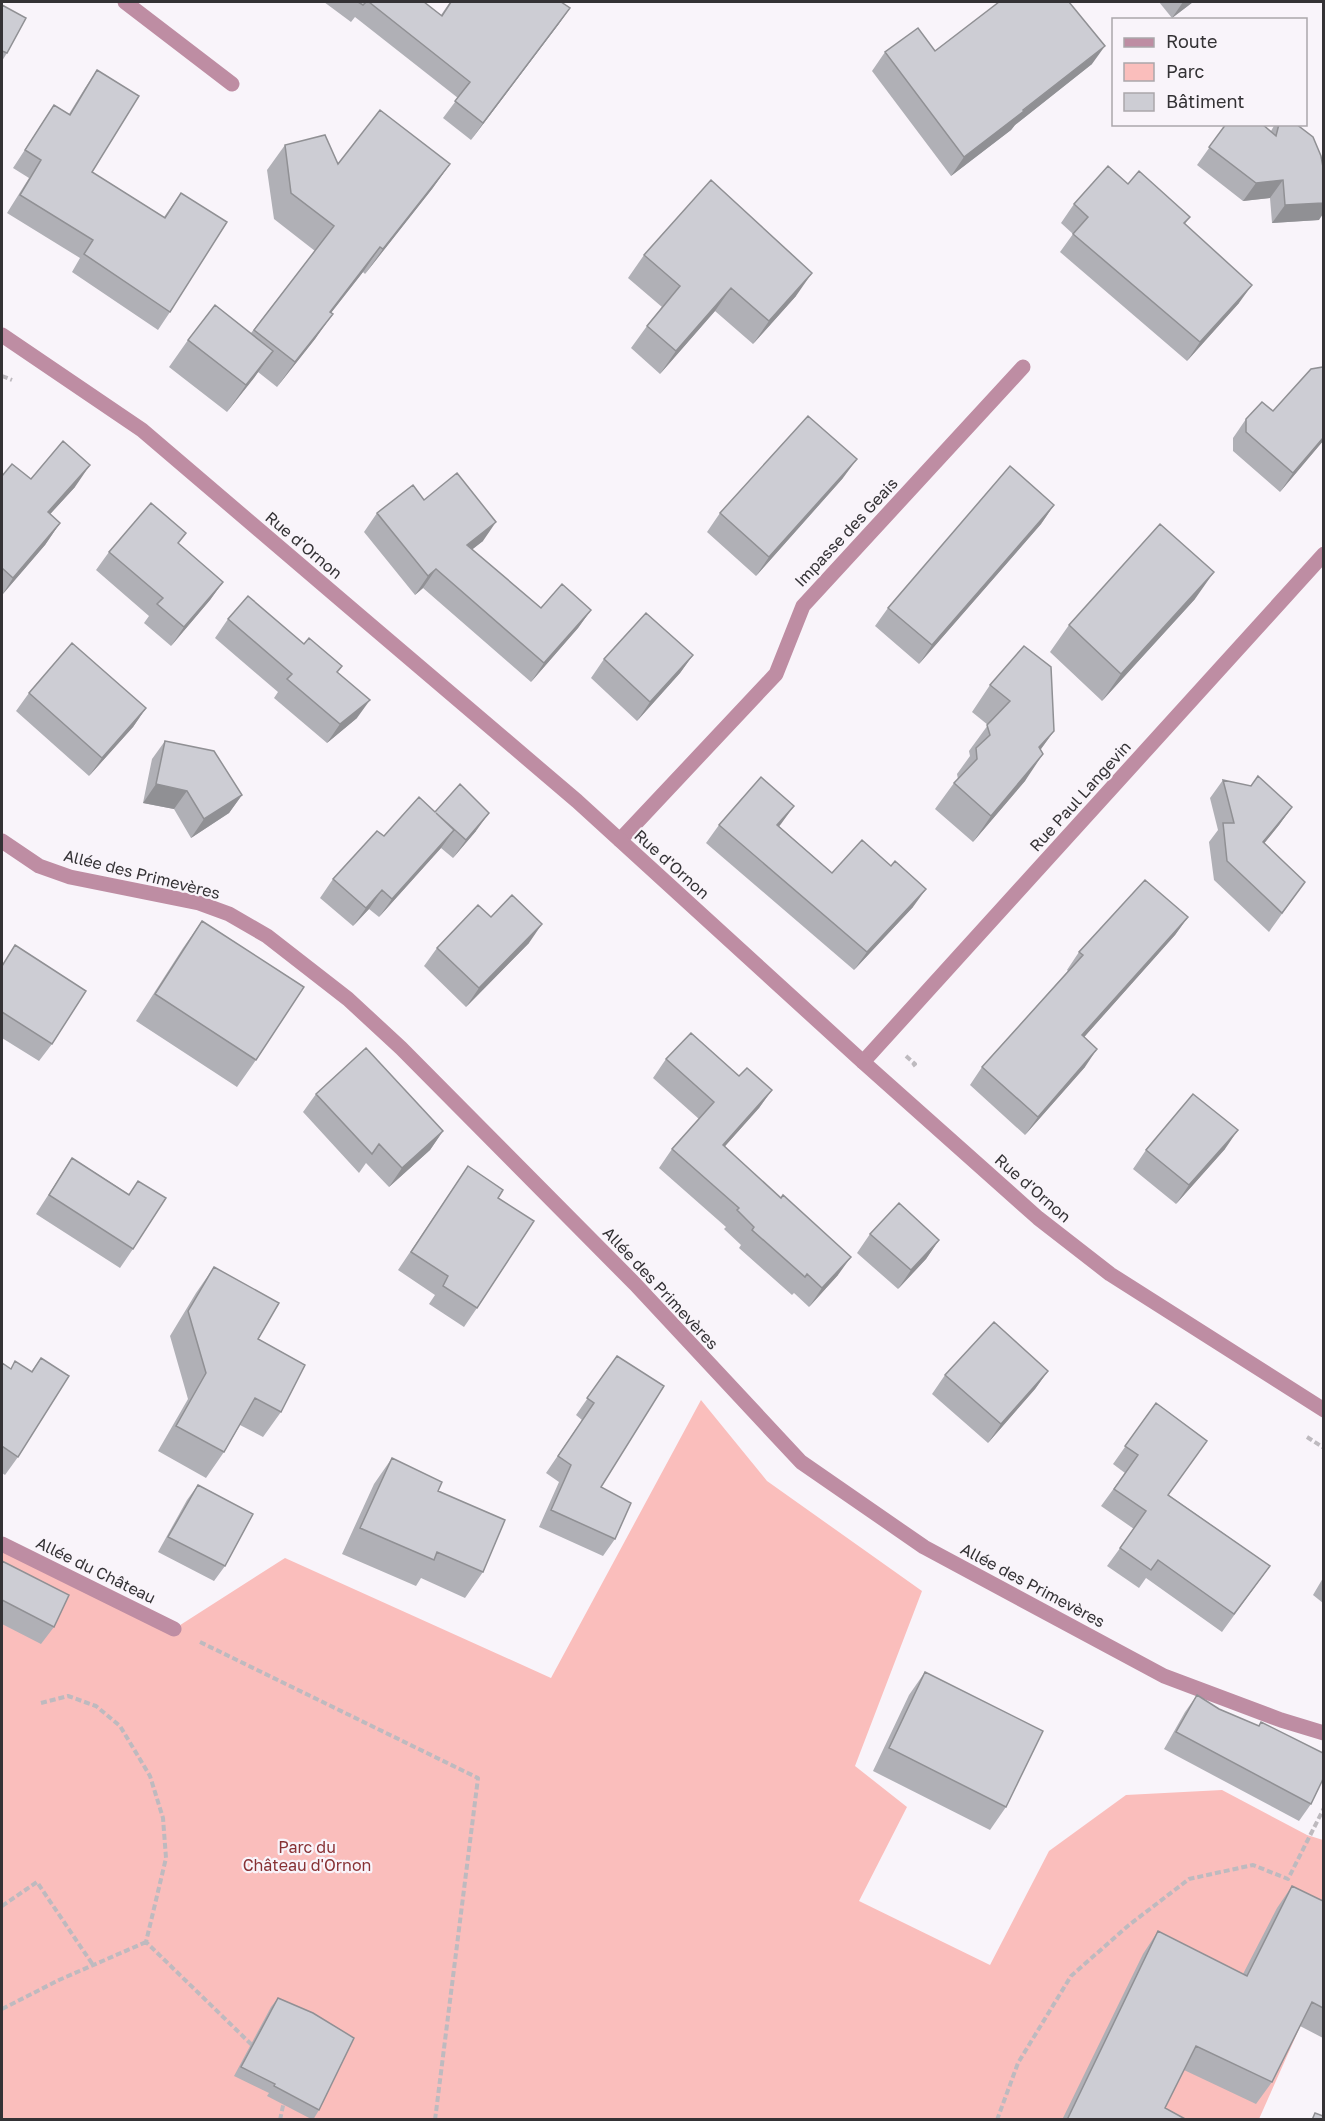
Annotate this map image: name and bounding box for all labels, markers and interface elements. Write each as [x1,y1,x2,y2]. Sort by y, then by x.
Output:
legend [1112,18,1307,126]
text: Route [1166,30,1217,52]
text: Parc [1166,60,1205,82]
text: Bâtiment [1166,90,1245,112]
street label: Impasse des Geais [790,473,902,591]
street label: Rue d'Ornon [261,507,347,583]
street label: Rue Paul Langevin [1025,737,1135,855]
street label: Rue d'Ornon [630,825,714,903]
street label: Allée des Primevères [62,845,222,903]
street label: Rue d'Ornon [991,1150,1075,1226]
street label: Allée des Primevères [599,1222,723,1354]
street label: Allée du Château [33,1532,159,1608]
street label: Allée des Primevères [957,1538,1109,1632]
park label: Parc du Château d'Ornon [243,1837,371,1875]

